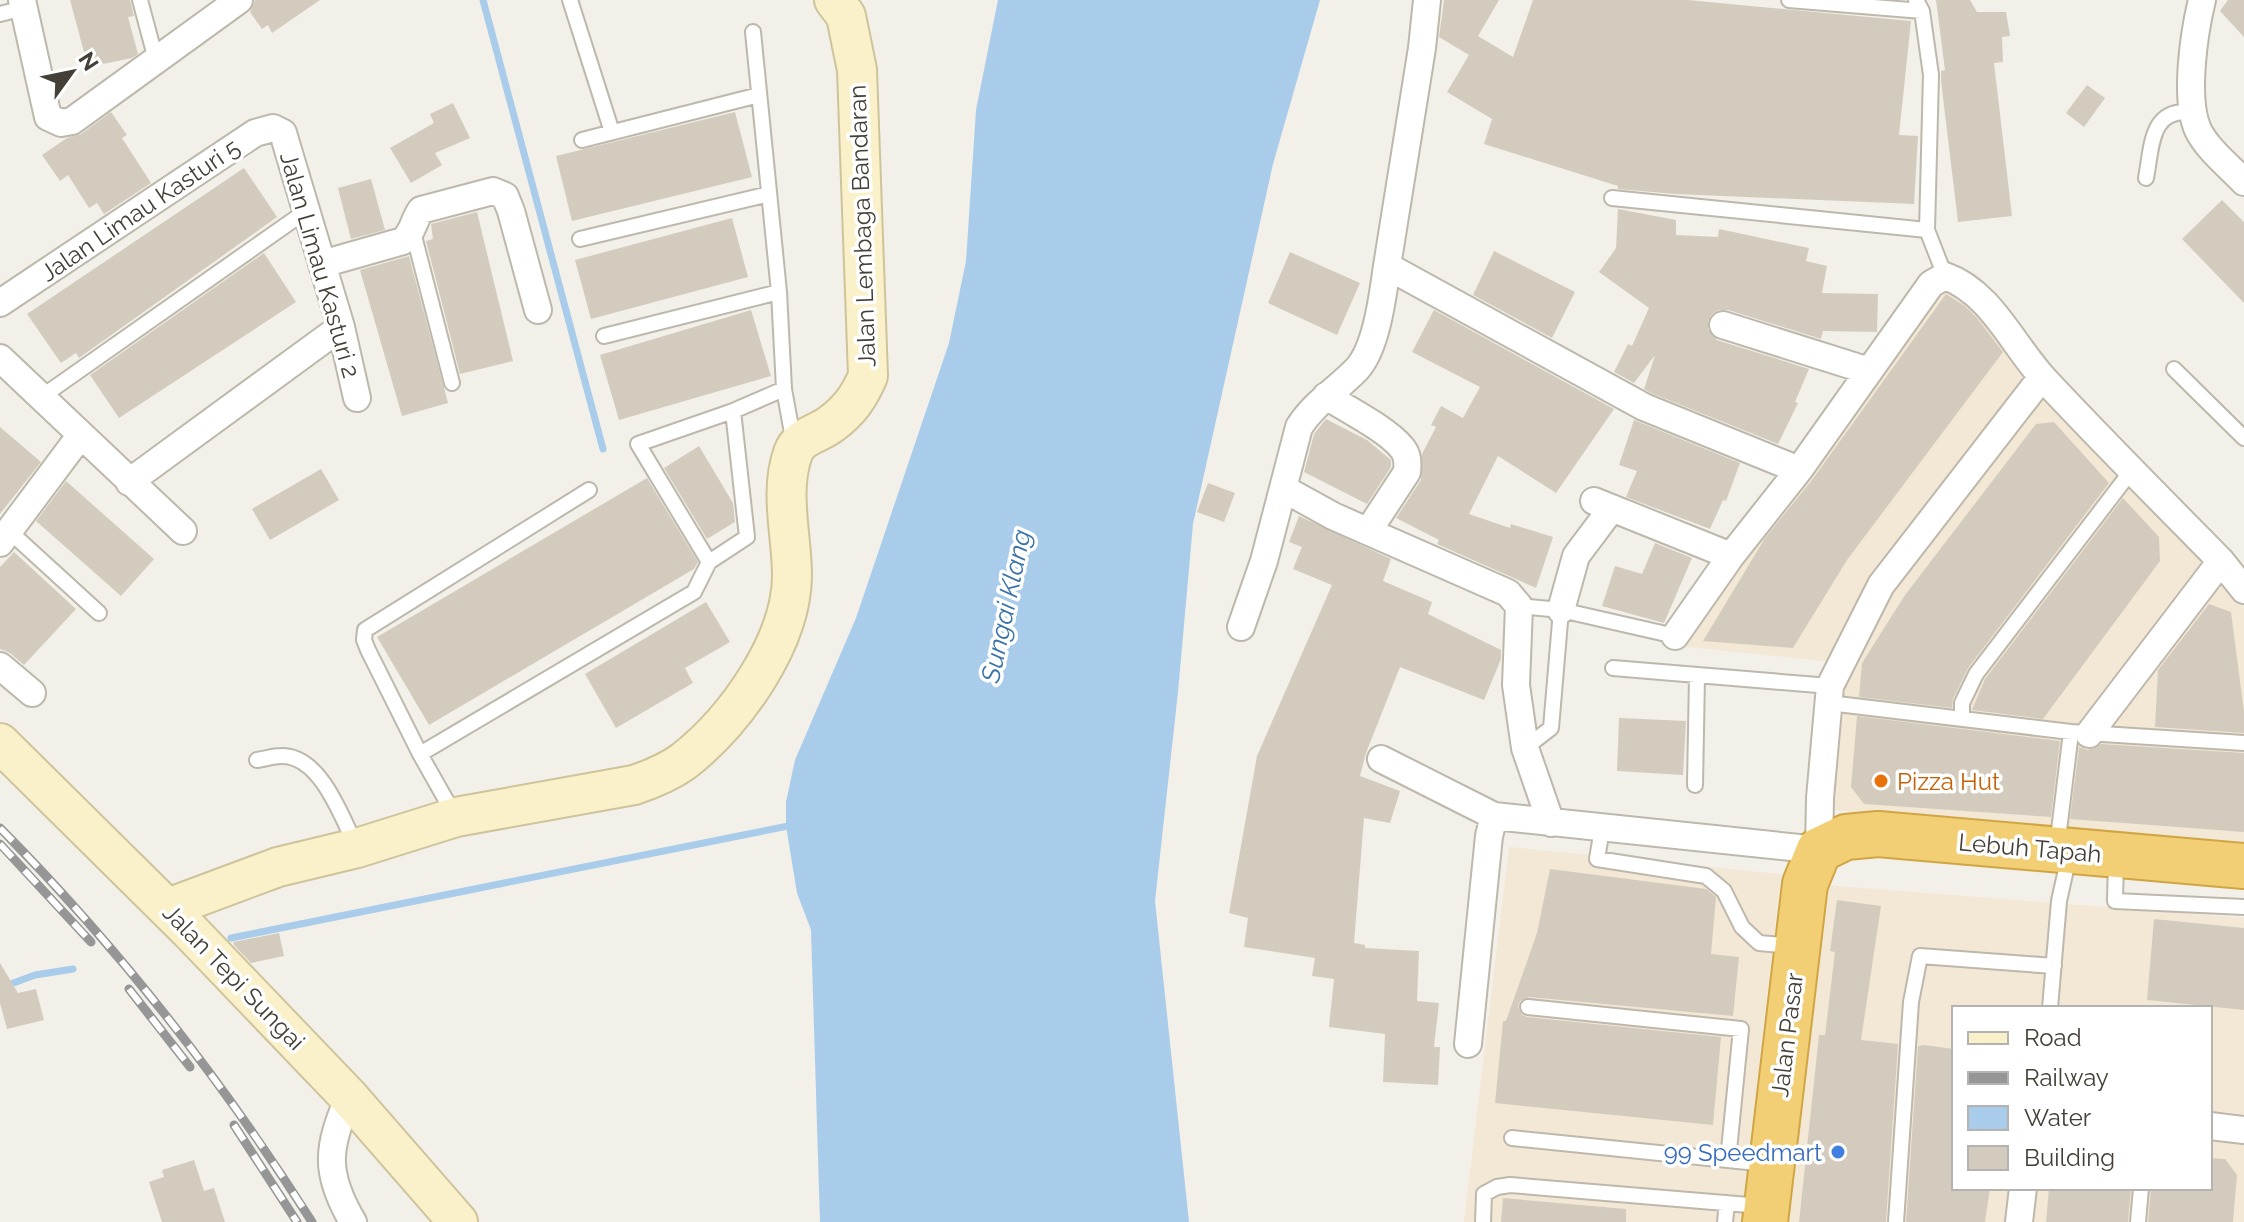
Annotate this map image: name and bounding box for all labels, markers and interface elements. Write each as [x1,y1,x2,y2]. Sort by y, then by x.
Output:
north arrow [32,32,112,112]
text: N [73,47,104,75]
street label: Jalan Lembaga Bandaran [843,84,881,368]
street label: Jalan Limau Kasturi 5 [35,133,245,287]
street label: Jalan Limau Kasturi 2 [274,149,366,381]
water label: Sungai Klang [975,527,1037,686]
place label: Pizza Hut [1897,767,2000,796]
marker: Pizza Hut [1872,772,1890,790]
street label: Lebuh Tapah [1957,827,2103,869]
street label: Jalan Tepi Sungai [157,898,311,1056]
street label: Jalan Pasar [1765,971,1809,1099]
legend [1952,1006,2212,1190]
text: Road [2024,1023,2082,1052]
text: Railway [2024,1063,2109,1092]
text: Water [2024,1103,2092,1132]
place label: 99 Speedmart [1664,1138,1822,1167]
marker: 99 Speedmart [1829,1143,1847,1161]
text: Building [2024,1143,2115,1172]

